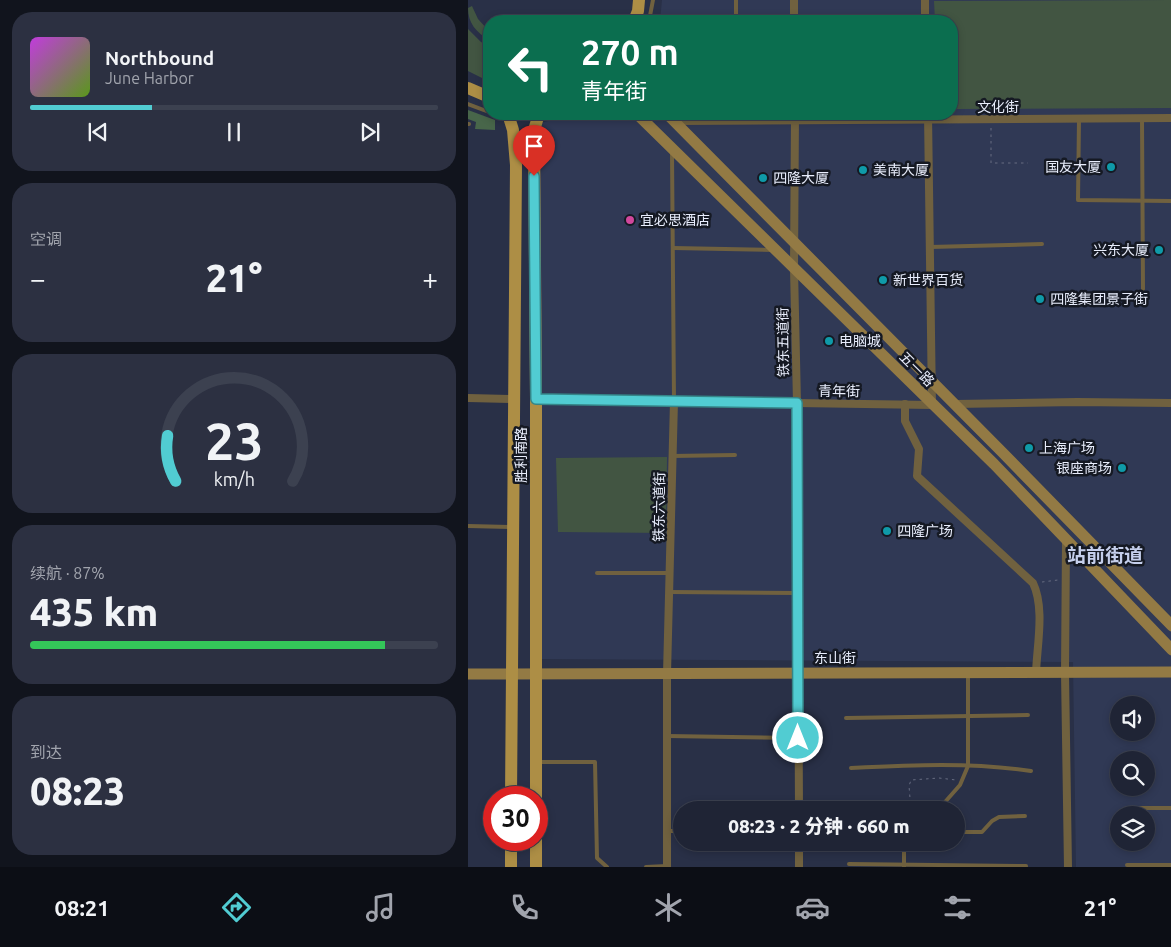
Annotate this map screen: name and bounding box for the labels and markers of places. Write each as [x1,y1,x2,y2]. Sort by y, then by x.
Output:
pin [513,125,555,176]
place label: 国友大厦 [1045,159,1101,175]
marker: 国友大厦 [1105,161,1117,173]
place label: 美南大厦 [873,162,929,178]
marker: 美南大厦 [857,164,869,176]
place label: 四隆大厦 [773,170,829,186]
marker: 四隆大厦 [757,172,769,184]
place label: 宜必思酒店 [640,212,710,228]
marker: 宜必思酒店 [624,214,636,226]
place label: 兴东大厦 [1093,242,1149,258]
marker: 兴东大厦 [1153,244,1165,256]
place label: 新世界百货 [893,272,963,288]
marker: 新世界百货 [877,274,889,286]
place label: 四隆集团景子街 [1050,291,1148,307]
marker: 四隆集团景子街 [1034,293,1046,305]
place label: 电脑城 [839,333,881,349]
marker: 电脑城 [823,335,835,347]
place label: 上海广场 [1039,440,1095,456]
marker: 上海广场 [1023,442,1035,454]
place label: 银座商场 [1056,460,1112,476]
marker: 银座商场 [1116,462,1128,474]
place label: 四隆广场 [897,523,953,539]
marker: 四隆广场 [881,525,893,537]

